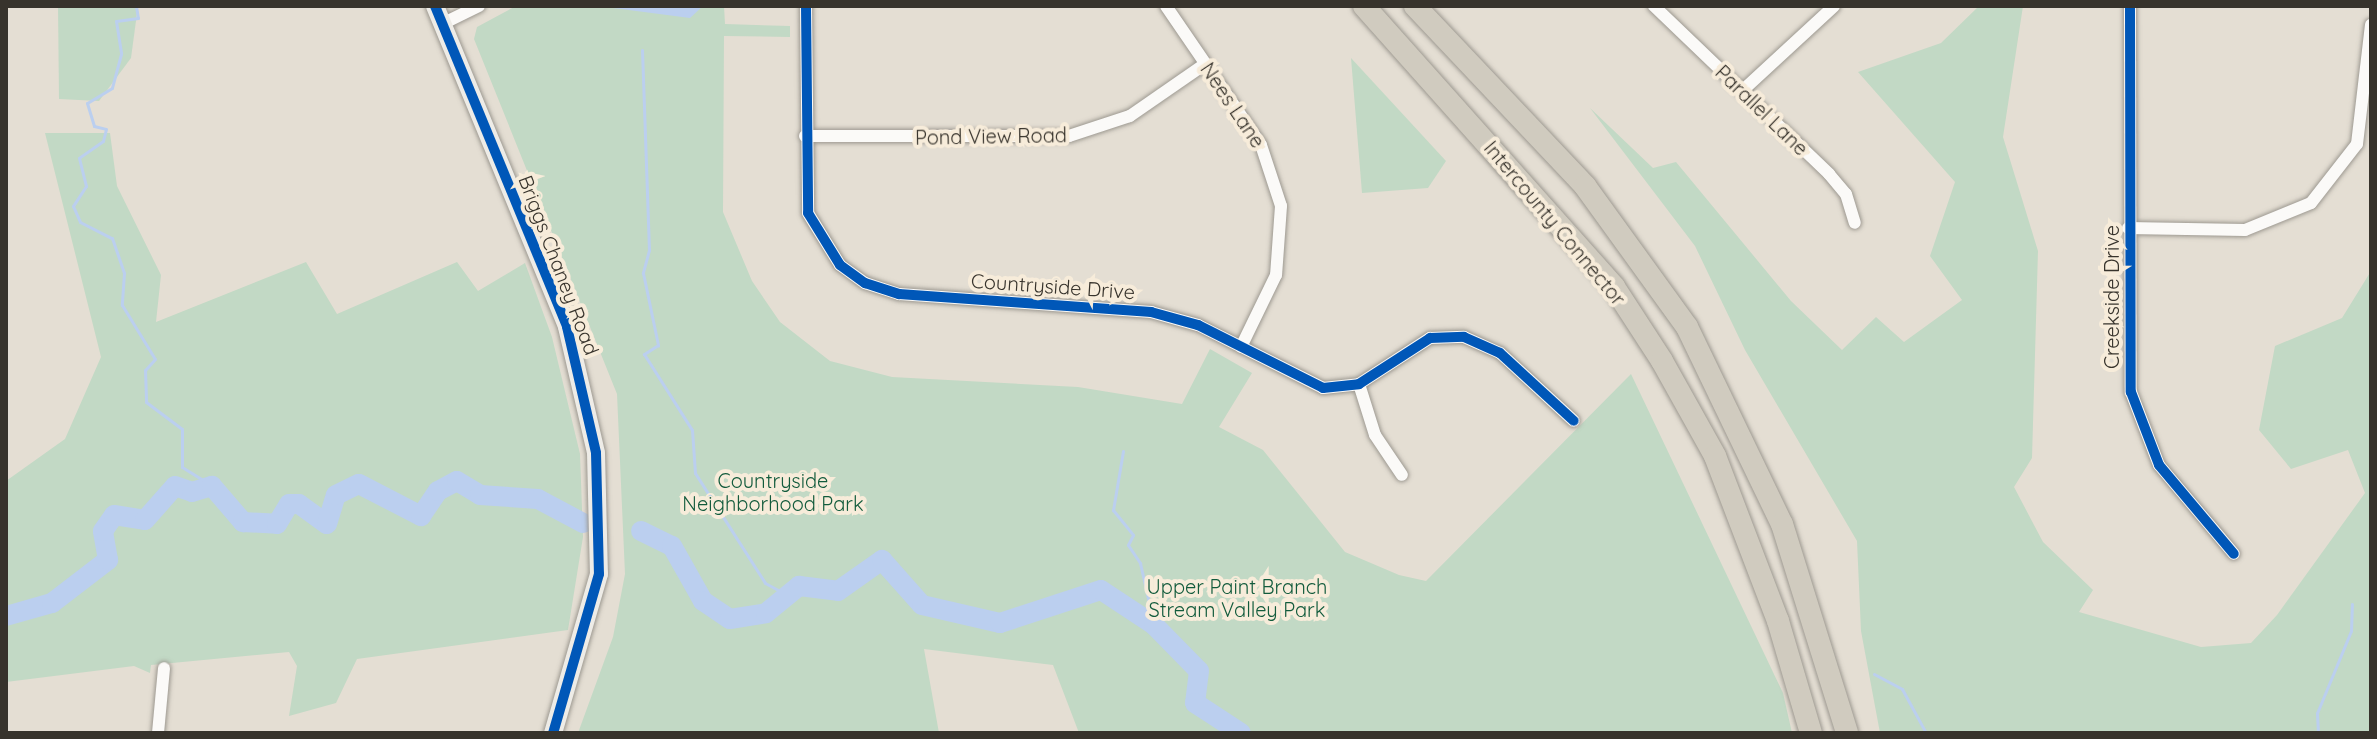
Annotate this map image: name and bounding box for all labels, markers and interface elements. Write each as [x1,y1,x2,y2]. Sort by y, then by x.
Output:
street label: Nees Lane [1196,58,1270,152]
street label: Parallel Lane [1711,60,1813,160]
street label: Pond View Road [915,123,1067,149]
street label: Intercounty Connector [1479,136,1631,310]
street label: Briggs Chaney Road [514,172,604,358]
street label: Creekside Drive [2099,225,2123,369]
street label: Countryside Drive [970,268,1136,304]
park label: Countryside Neighborhood Park [682,468,864,515]
park label: Upper Paint Branch Stream Valley Park [1147,574,1327,621]

